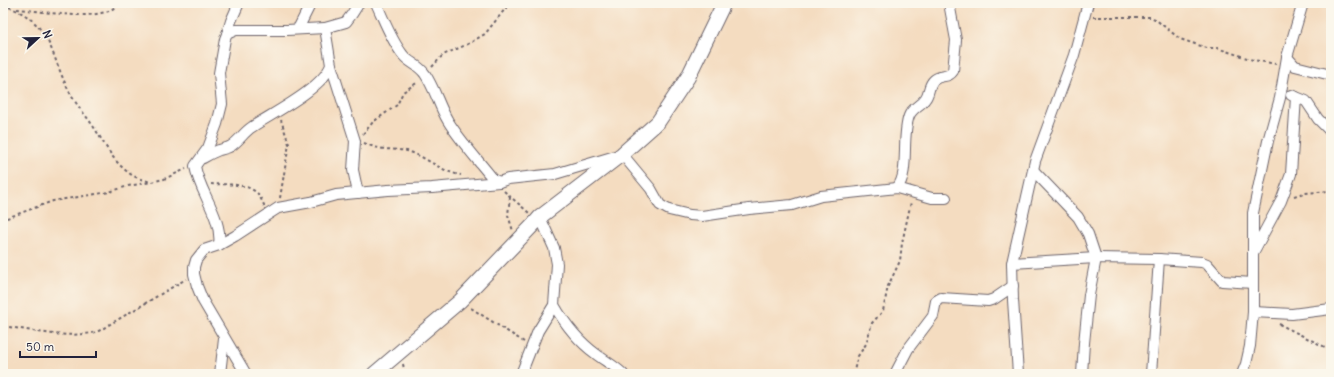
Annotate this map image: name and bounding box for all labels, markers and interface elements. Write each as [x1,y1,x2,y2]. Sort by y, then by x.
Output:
north arrow [18,18,58,58]
text: N [39,28,55,40]
scale bar [20,333,96,359]
text: 50 m [26,339,55,354]

